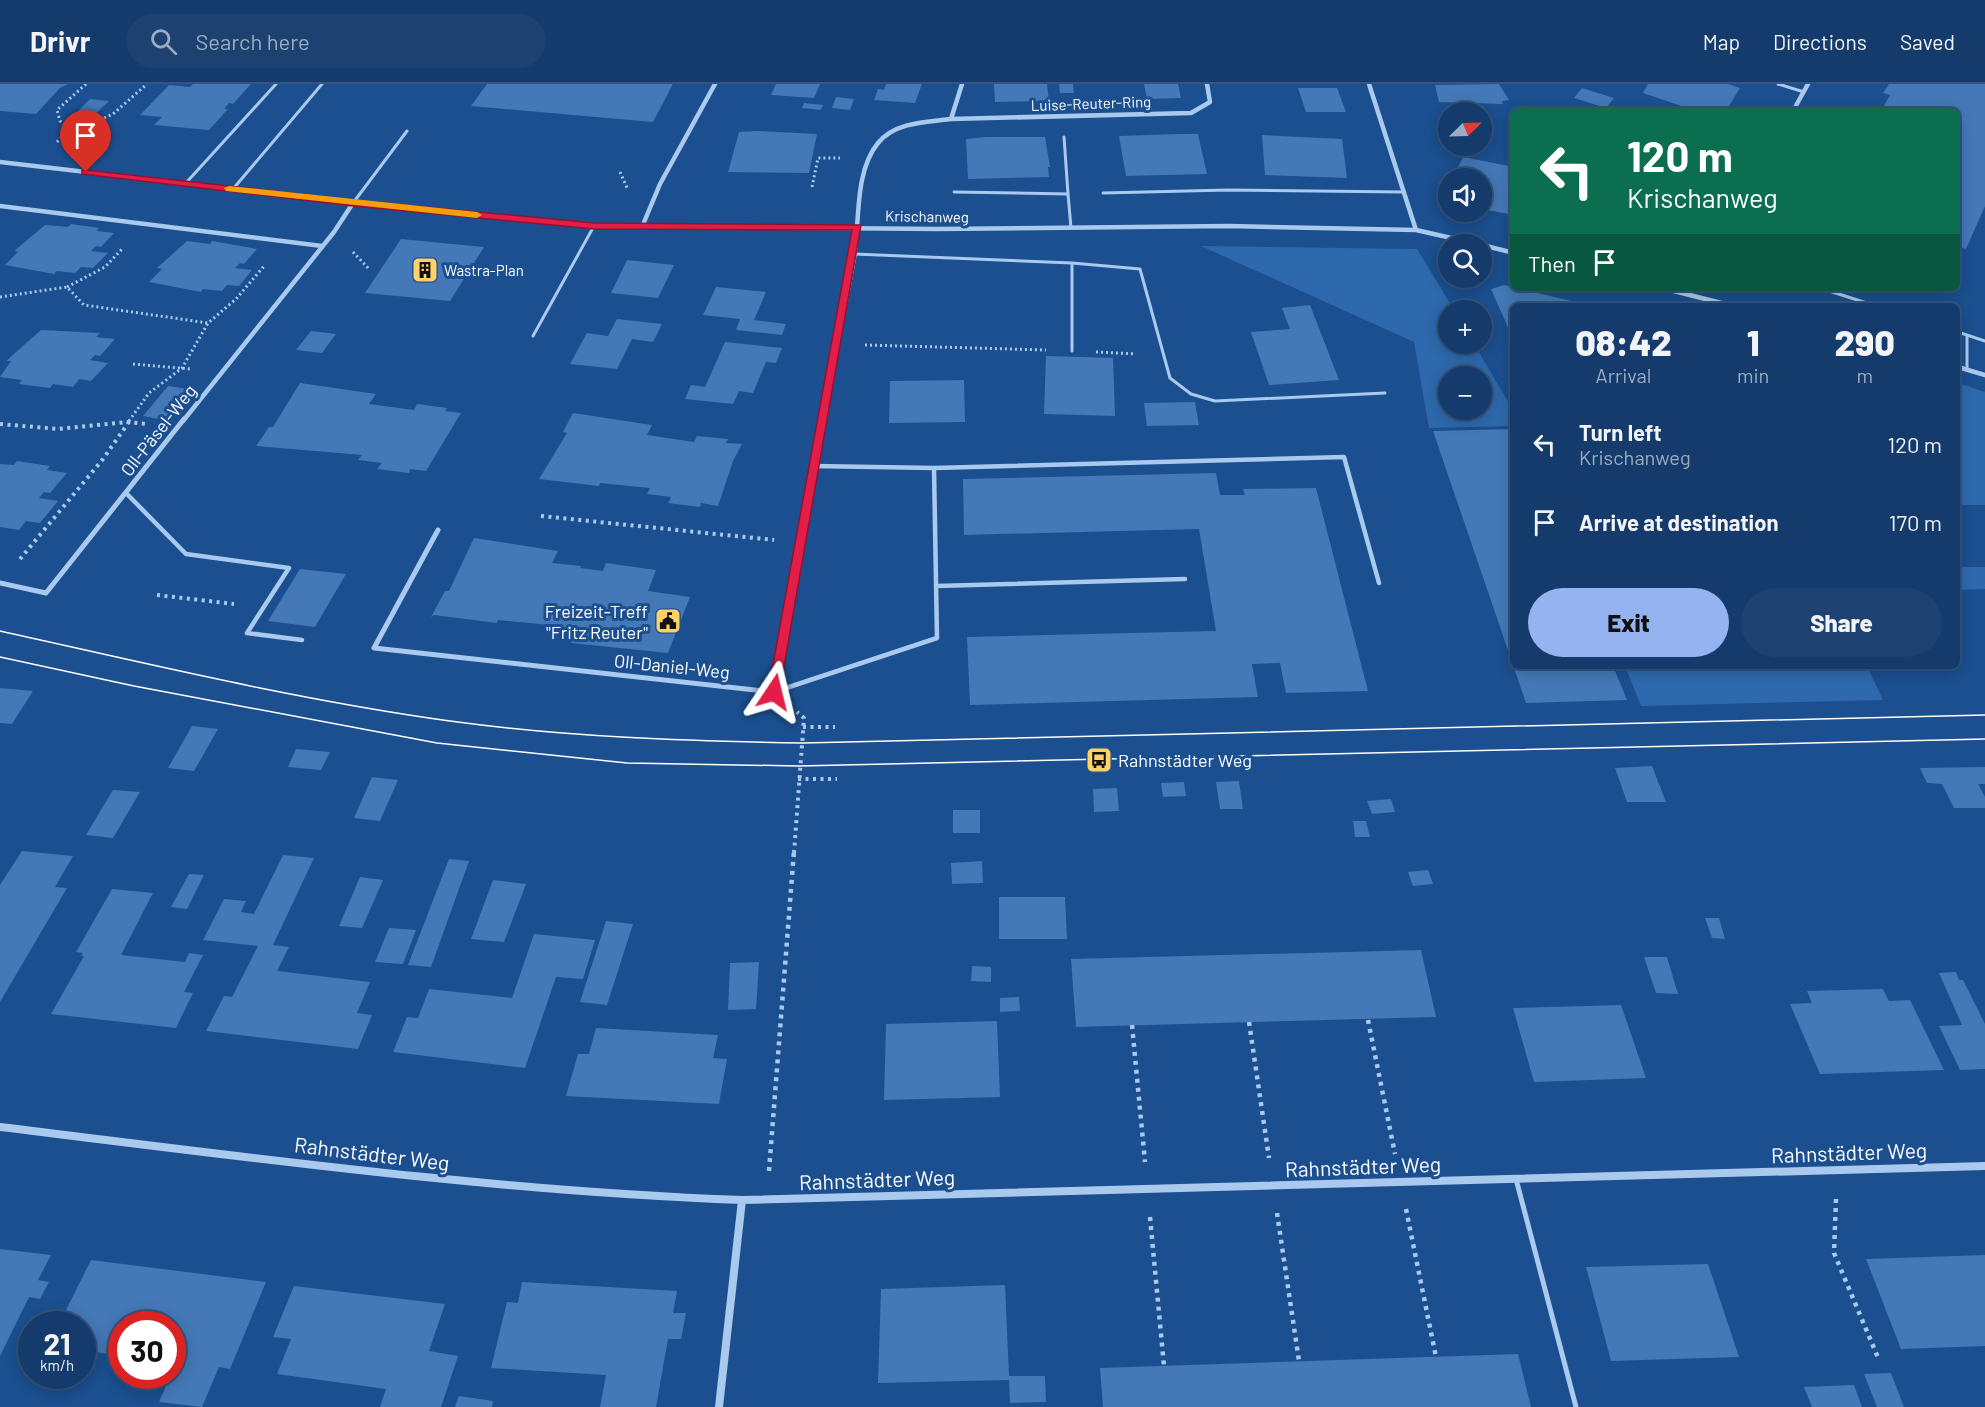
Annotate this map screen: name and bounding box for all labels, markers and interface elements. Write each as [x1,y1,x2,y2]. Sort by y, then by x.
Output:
search box [126,14,546,68]
text: Drivr [30,24,90,58]
icon: search [147,25,180,58]
text: Search here [195,28,310,54]
text: Map [1703,29,1740,54]
text: Directions [1773,29,1867,54]
text: Saved [1900,29,1955,54]
street label: Luise-Reuter-Ring [1031,92,1151,114]
north arrow [1438,102,1492,156]
map controls [1438,102,1492,420]
pin [60,110,111,172]
icon: arrive [69,119,102,152]
text: 120 m [1627,130,1733,180]
icon: left [1528,132,1606,210]
button: sound [1438,168,1492,222]
text: Krischanweg [1627,181,1778,213]
street label: Krischanweg [885,206,969,226]
button: search [1438,234,1492,288]
icon: arrive [1588,246,1621,279]
text: Then [1528,250,1576,276]
building icon: Wastra-Plan [410,255,440,285]
place label: Wastra-Plan [444,261,524,279]
button: + [1438,300,1492,354]
text: 08:42 [1575,320,1672,363]
text: 1 [1747,320,1760,363]
text: 290 [1835,320,1895,363]
text: Arrival [1596,363,1651,387]
text: min [1737,363,1769,387]
text: m [1856,363,1873,387]
button: − [1438,366,1492,420]
street label: Oll-Päsel-Weg [115,380,201,480]
text: Turn left [1579,419,1662,445]
icon: left [1528,428,1561,461]
text: 120 m [1887,431,1942,457]
text: Krischanweg [1579,445,1691,469]
icon: arrive [1528,506,1561,539]
text: Arrive at destination [1579,509,1778,535]
text: 170 m [1889,509,1942,535]
button: Exit [1528,588,1729,657]
button: Share [1741,588,1942,657]
place label: Freizeit-Treff "Fritz Reuter" [545,600,648,643]
public building icon: Freizeit-Treff "Fritz Reuter" [653,606,683,636]
street label: Oll-Daniel-Weg [613,649,731,683]
position arrow [742,660,806,724]
bus stop icon: Rahnstädter Weg [1084,745,1114,775]
place label: Rahnstädter Weg [1118,749,1252,771]
street label: Rahnstädter Weg [293,1131,451,1175]
street label: Rahnstädter Weg [1771,1137,1927,1167]
street label: Rahnstädter Weg [1285,1151,1441,1181]
street label: Rahnstädter Weg [799,1164,955,1194]
speed limit sign: 30 [108,1311,186,1389]
text: 21 [43,1325,71,1361]
text: km/h [40,1356,74,1374]

